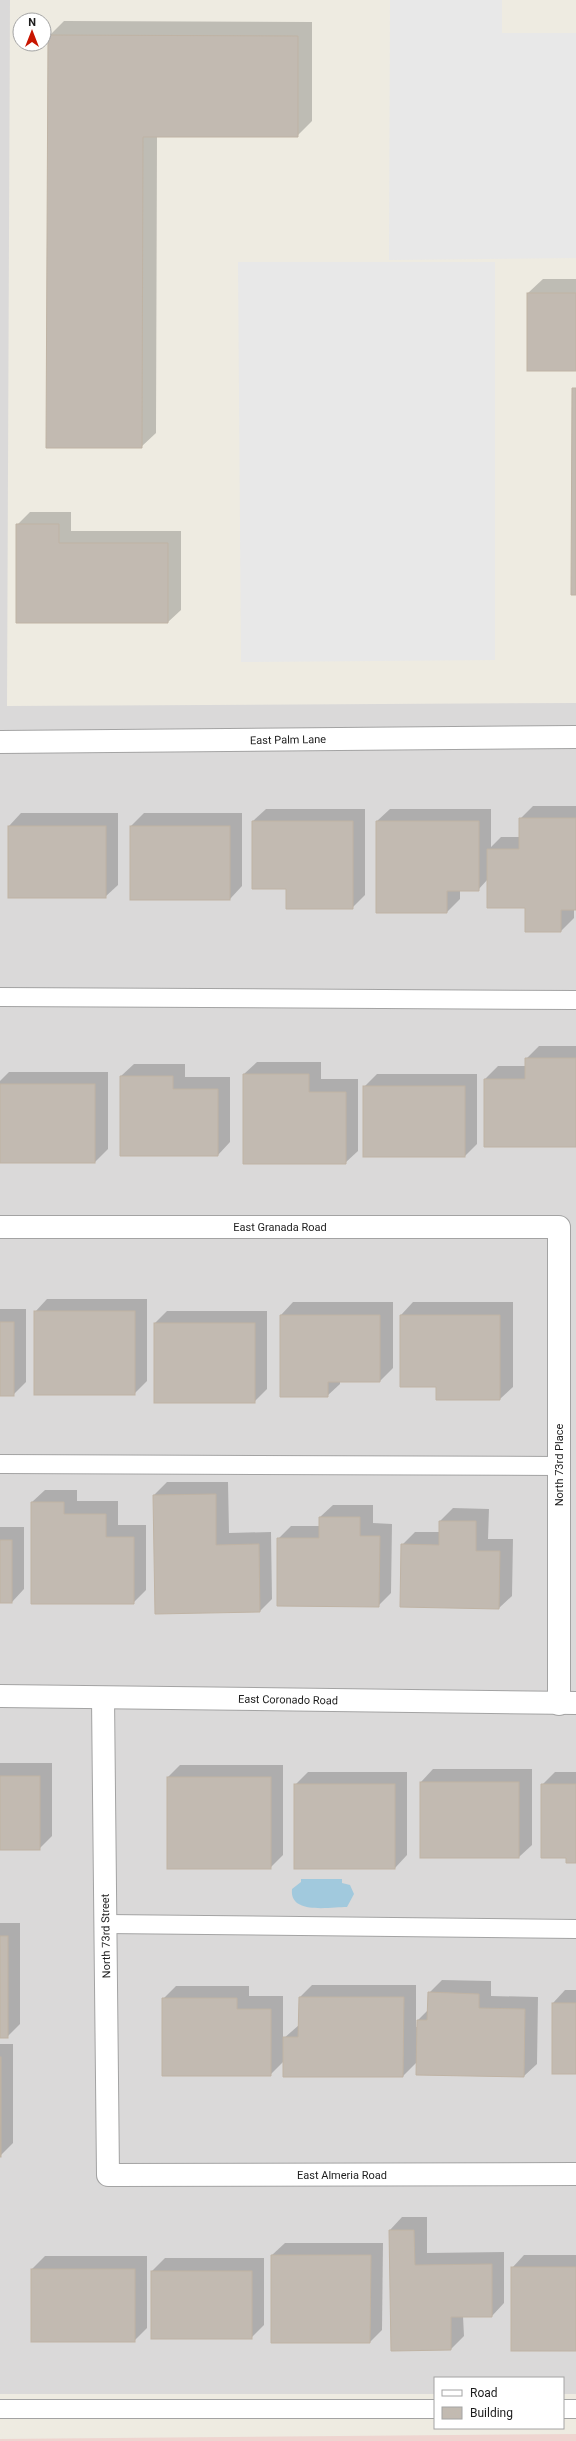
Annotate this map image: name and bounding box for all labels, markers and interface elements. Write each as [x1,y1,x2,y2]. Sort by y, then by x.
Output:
north arrow [12,12,52,52]
text: N [28,16,36,29]
street label: East Palm Lane [250,733,326,747]
street label: East Granada Road [233,1221,327,1234]
street label: North 73rd Place [553,1424,566,1506]
street label: East Coronado Road [238,1693,338,1707]
street label: North 73rd Street [99,1893,113,1978]
street label: East Almeria Road [297,2169,387,2182]
legend [434,2377,564,2429]
text: Road [470,2386,498,2400]
text: Building [470,2406,513,2420]

